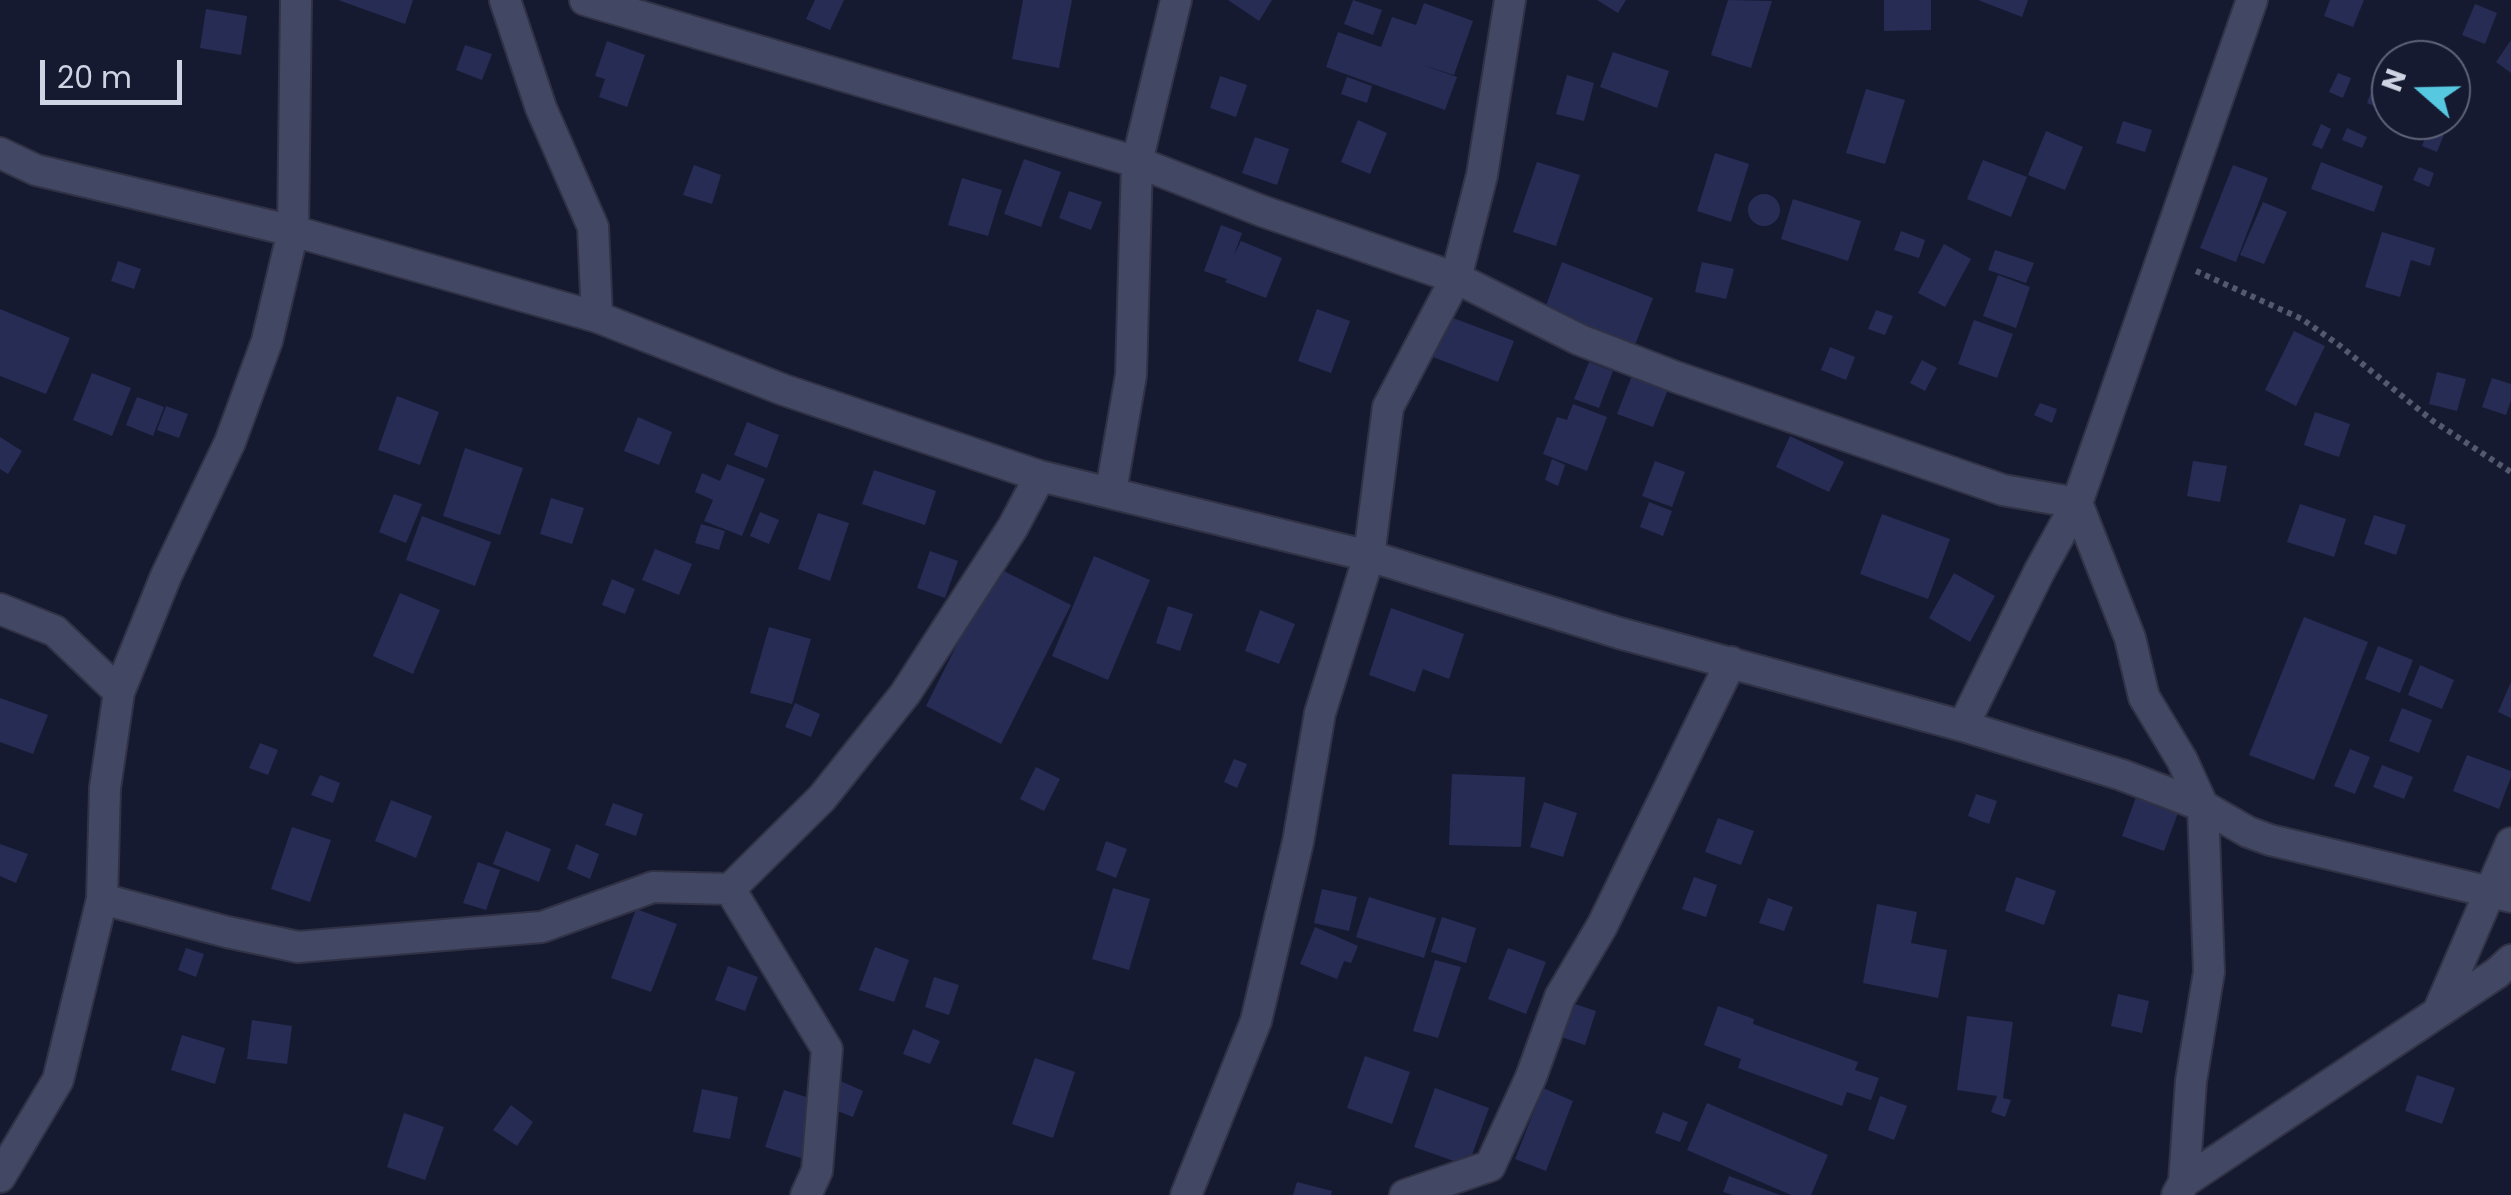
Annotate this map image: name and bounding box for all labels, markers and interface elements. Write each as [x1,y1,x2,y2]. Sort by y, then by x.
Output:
scale bar [45,40,188,102]
north arrow [2371,40,2471,140]
text: 20 m [57,56,132,99]
text: N [2372,64,2416,97]

